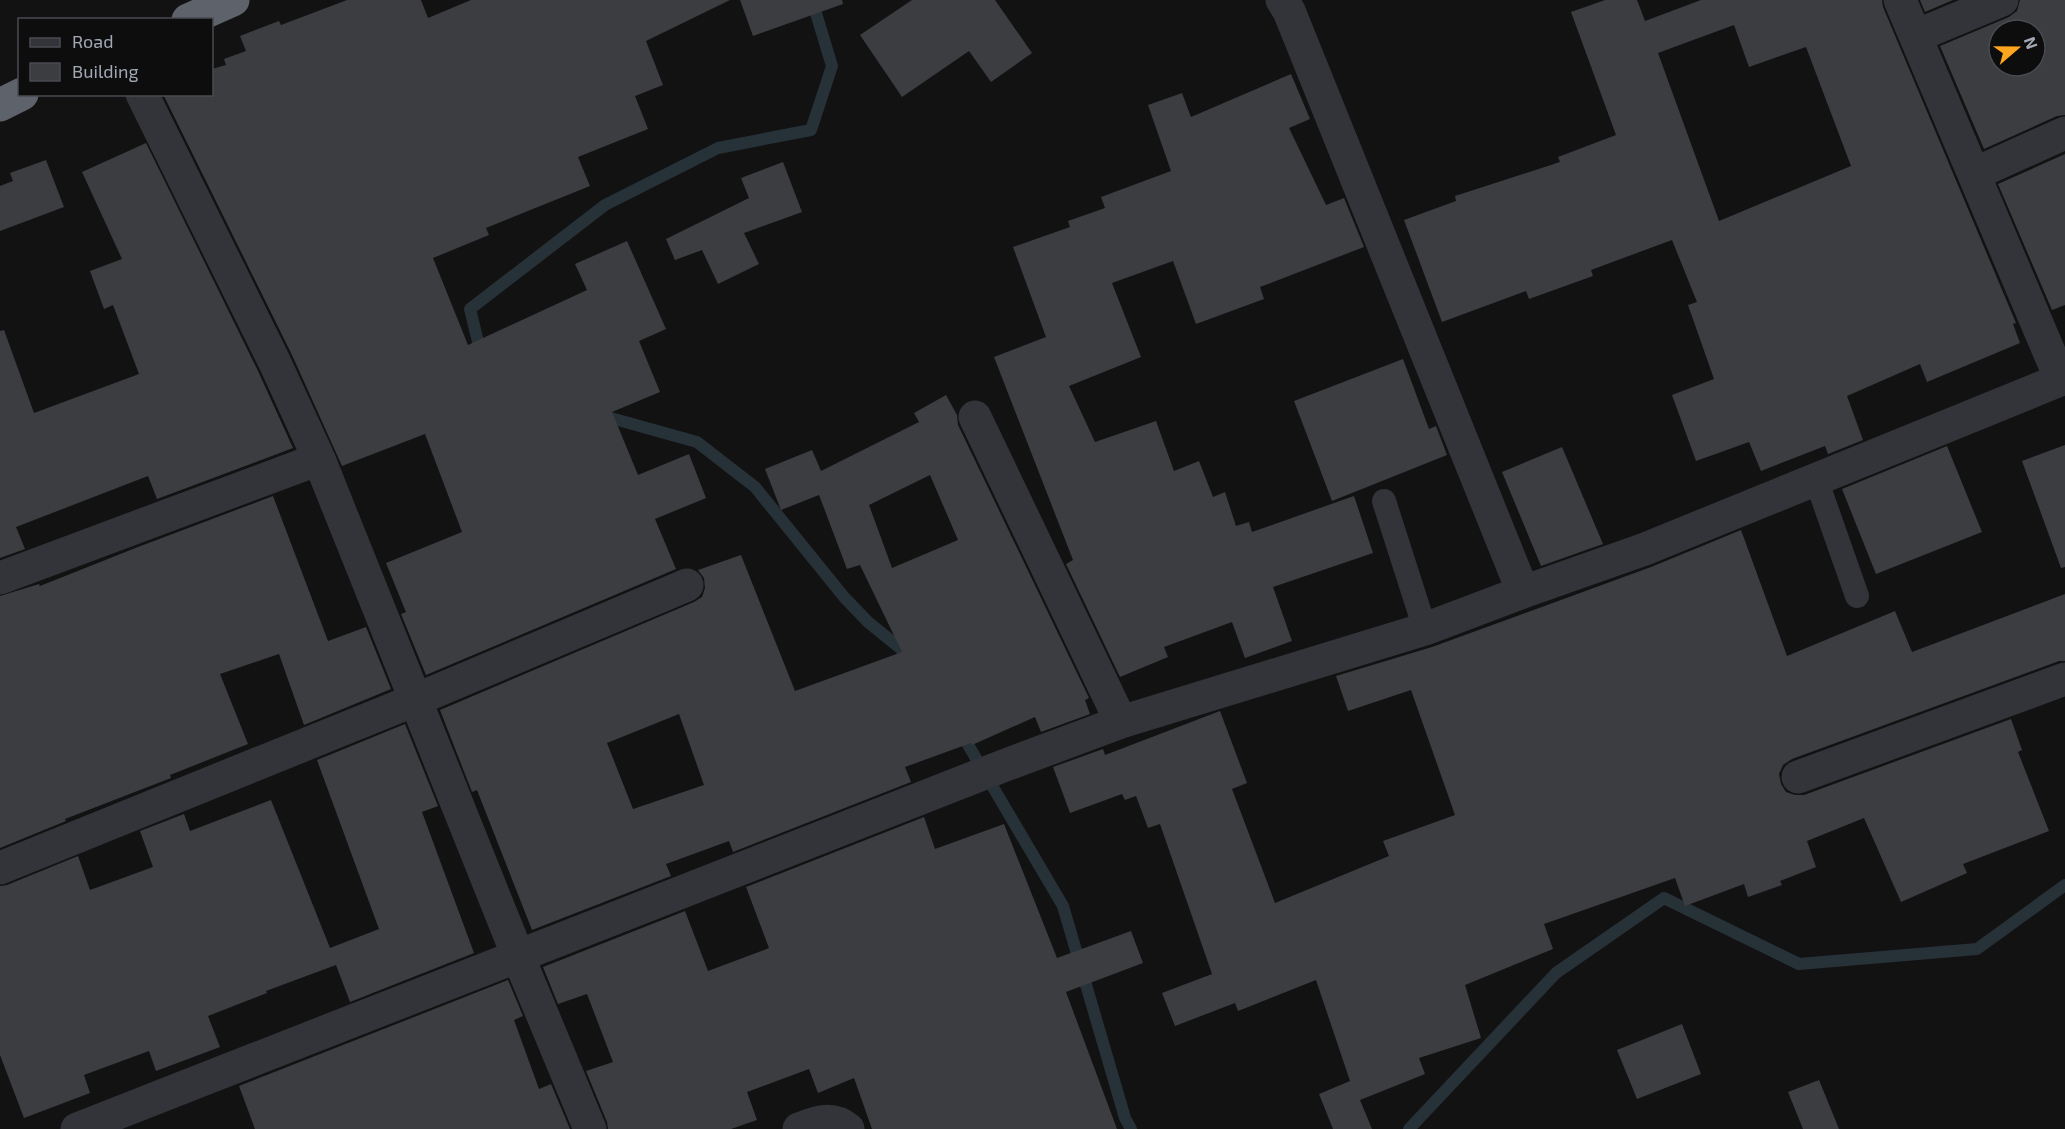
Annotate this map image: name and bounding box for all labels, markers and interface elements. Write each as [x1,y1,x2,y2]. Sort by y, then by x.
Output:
legend [18,18,213,96]
north arrow [1987,18,2047,78]
text: Road [72,30,113,52]
text: N [2021,34,2042,51]
text: Building [72,60,139,82]

